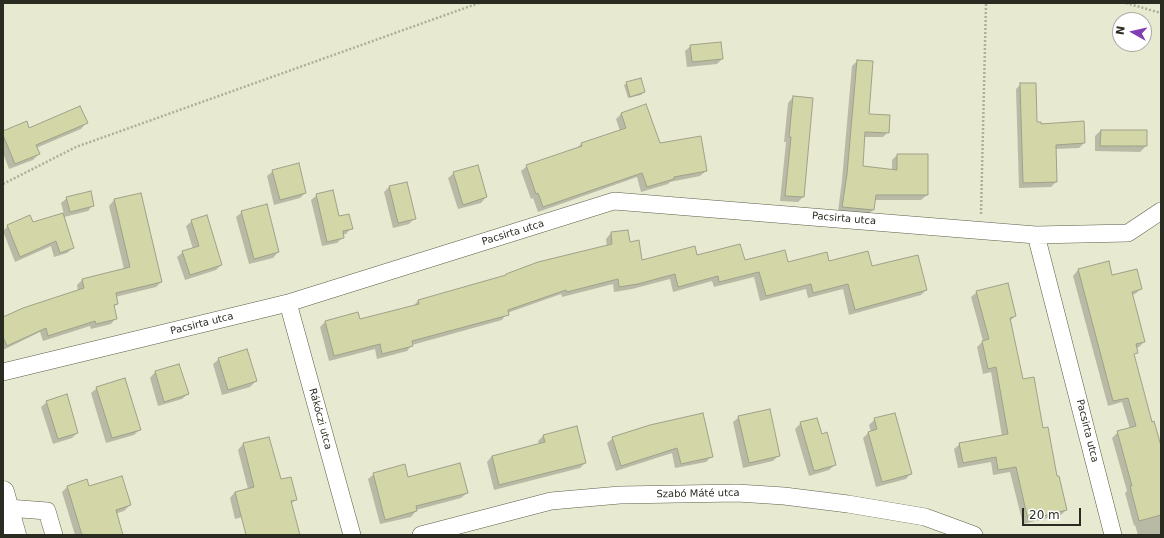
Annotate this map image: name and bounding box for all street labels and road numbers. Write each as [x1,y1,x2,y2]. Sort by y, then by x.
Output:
street label: Pacsirta utca [811,210,877,228]
street label: Pacsirta utca [480,218,546,248]
street label: Pacsirta utca [169,310,235,338]
street label: Rákóczi utca [306,387,334,451]
street label: Pacsirta utca [1073,398,1101,464]
street label: Szabó Máté utca [656,487,740,501]

